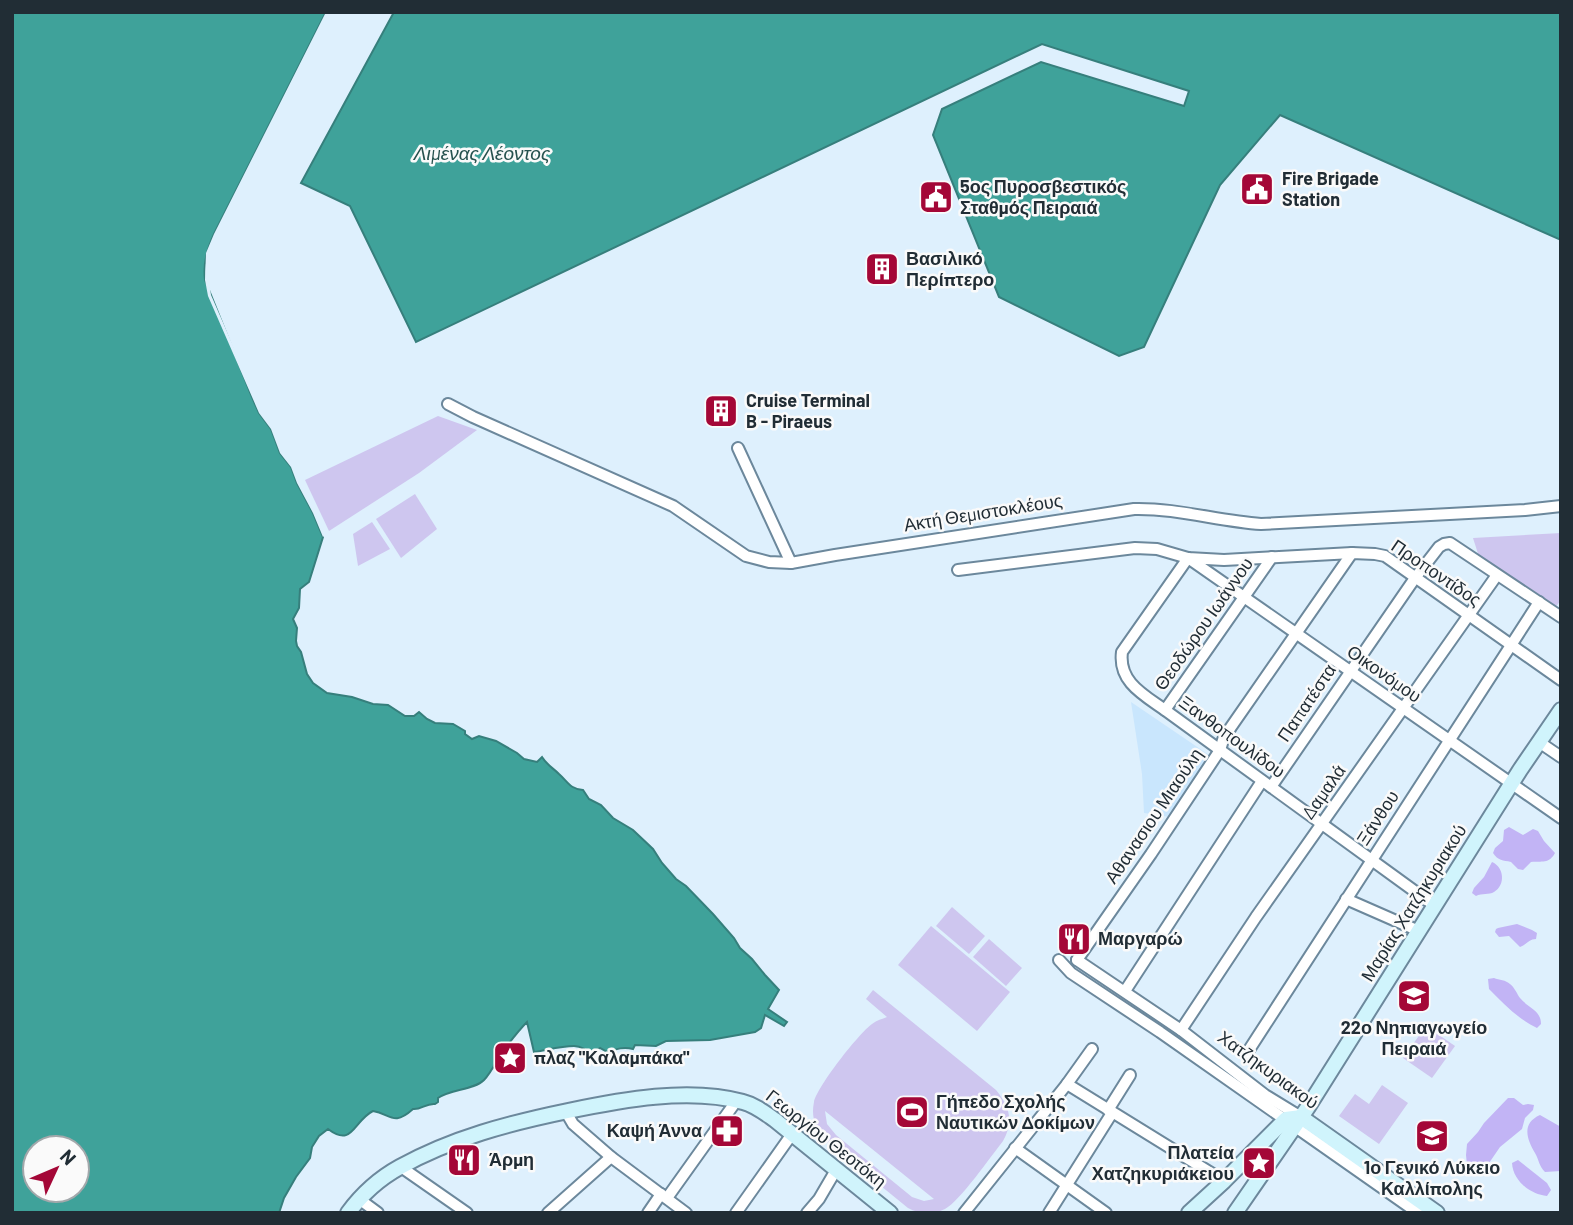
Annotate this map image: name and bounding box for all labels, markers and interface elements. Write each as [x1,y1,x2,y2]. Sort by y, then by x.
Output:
water label: Λιμένας Λέοντος [413,141,551,164]
place label: Fire Brigade Station [1282,167,1379,210]
public building icon: Fire Brigade Station [1238,170,1276,208]
place label: 5ος Πυροσβεστικός Σταθμός Πειραιά [960,175,1126,218]
public building icon: 5ος Πυροσβεστικός Σταθμός Πειραιά [917,178,955,216]
place label: Βασιλικό Περίπτερο [906,247,994,290]
building icon: Βασιλικό Περίπτερο [863,250,901,288]
place label: Cruise Terminal B - Piraeus [746,389,870,432]
building icon: Cruise Terminal B - Piraeus [702,392,740,430]
street label: Ακτή Θεμιστοκλέους [902,489,1064,535]
street label: Προποντίδος [1387,534,1486,610]
street label: Θεοδώρου Ιωάννου [1149,553,1257,694]
street label: Οικονόμου [1343,640,1426,707]
street label: Παπατέστα [1272,659,1340,745]
street label: Ξανθοπουλίδου [1175,690,1290,782]
street label: Αθανασιου Μιαούλη [1100,744,1207,887]
street label: Δαμαλά [1297,760,1350,823]
street label: Ξάνθου [1351,786,1403,849]
street label: Μαρίας Χατζηκυριακού [1356,820,1471,985]
restaurant icon: Μαργαρώ [1055,920,1093,958]
place label: Μαργαρώ [1098,927,1183,949]
school or university icon: 22ο Νηπιαγωγείο Πειραιά [1395,977,1433,1015]
place label: 22ο Νηπιαγωγείο Πειραιά [1341,1016,1487,1059]
street label: Χατζηκυριακού [1214,1025,1323,1113]
place icon: πλαζ "Καλαμπάκα" [491,1039,529,1077]
place label: πλαζ "Καλαμπάκα" [534,1046,690,1069]
street label: Γεωργίου Θεοτόκη [762,1084,891,1192]
place label: Γήπεδο Σχολής Ναυτικών Δοκίμων [936,1090,1095,1133]
sports icon: Γήπεδο Σχολής Ναυτικών Δοκίμων [893,1093,931,1131]
pharmacy icon: Καψή Άννα [708,1112,746,1150]
school or university icon: 1ο Γενικό Λύκειο Καλλίπολης [1413,1117,1451,1155]
place label: Καψή Άννα [607,1119,702,1141]
north arrow [21,1134,91,1204]
restaurant icon: Άρμη [445,1141,483,1179]
place label: Πλατεία Χατζηκυριάκειου [1092,1141,1234,1185]
text: N [56,1144,81,1169]
place icon: Πλατεία Χατζηκυριάκειου [1240,1144,1278,1182]
place label: Άρμη [489,1148,534,1170]
place label: 1ο Γενικό Λύκειο Καλλίπολης [1364,1156,1500,1199]

